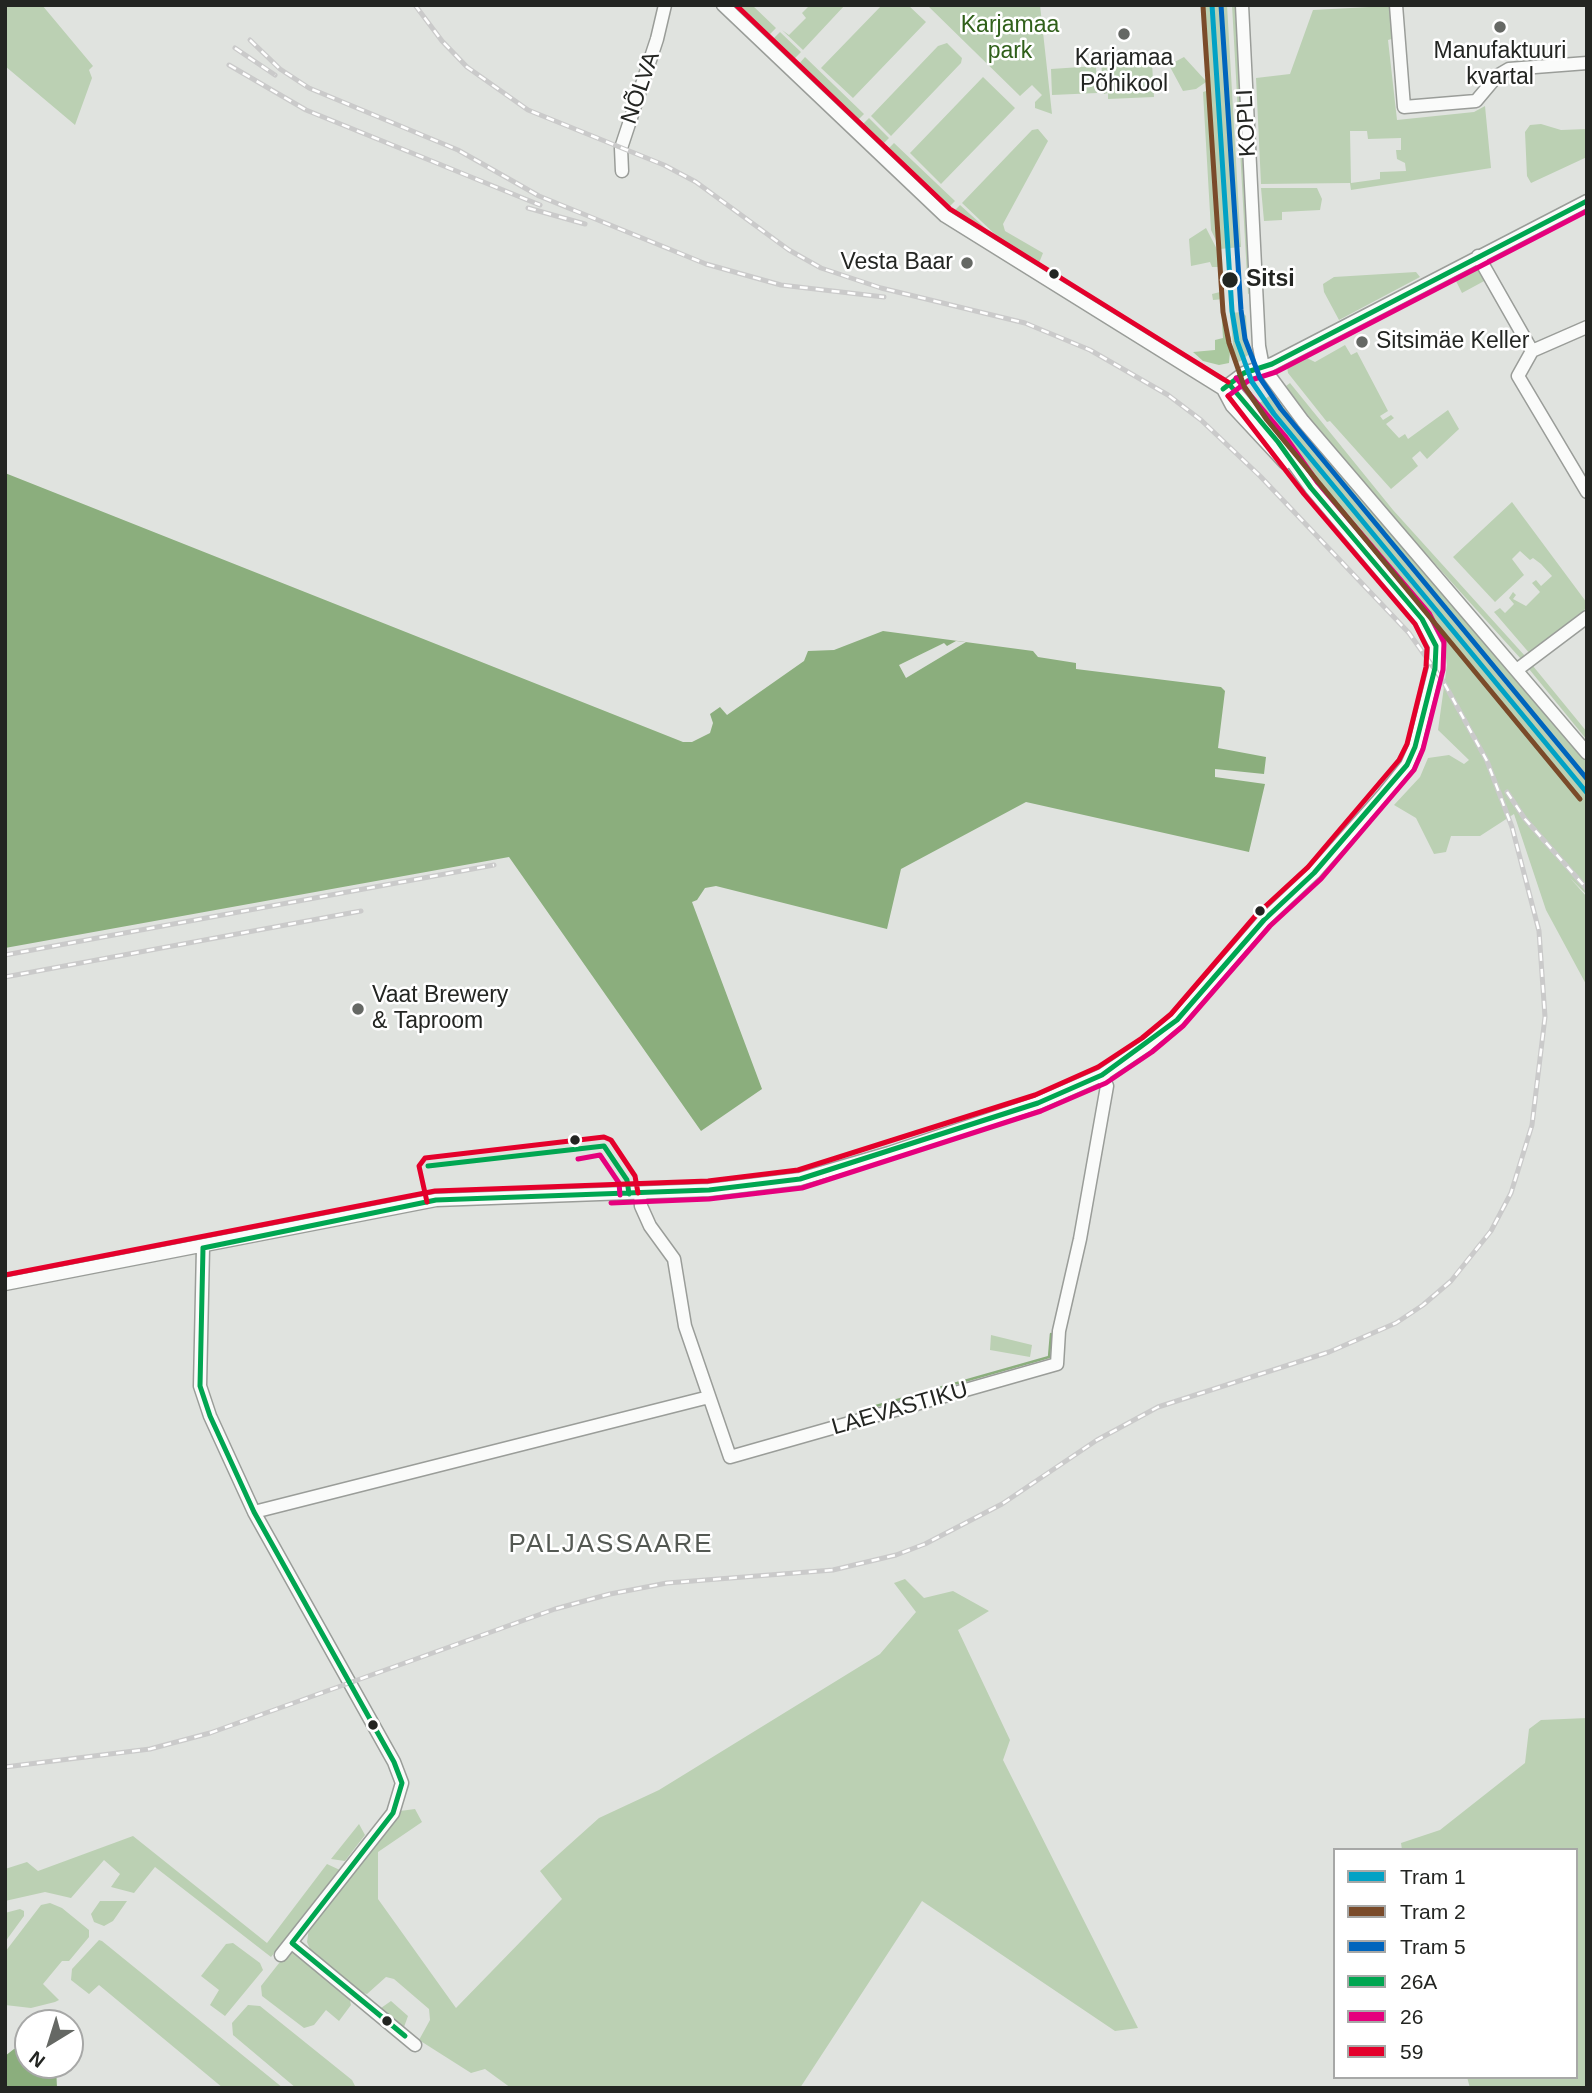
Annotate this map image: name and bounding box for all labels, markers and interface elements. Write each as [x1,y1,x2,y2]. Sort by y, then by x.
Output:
park label: Karjamaa park [961,12,1059,66]
marker: Manufaktuuri kvartal [1492,19,1508,35]
marker: Karjamaa Põhikool [1116,26,1132,42]
place label: Manufaktuuri kvartal [1434,38,1566,92]
place label: Karjamaa Põhikool [1075,45,1173,99]
street label: NÕLVA [616,48,666,128]
street label: KOPLI [1231,88,1263,158]
place label: Vesta Baar [840,249,953,277]
marker: Vesta Baar [959,255,975,271]
place label: Sitsi [1246,266,1295,294]
unlabelled marker [1047,267,1061,281]
marker: Sitsi [1220,270,1240,290]
place label: Sitsimäe Keller [1376,328,1529,356]
marker: Sitsimäe Keller [1354,334,1370,350]
unlabelled marker [1253,904,1267,918]
place label: Vaat Brewery & Taproom [372,982,508,1036]
marker: Vaat Brewery & Taproom [350,1001,366,1017]
unlabelled marker [568,1133,582,1147]
street label: LAEVASTIKU [829,1376,971,1442]
district label: PALJASSAARE [510,1529,712,1561]
unlabelled marker [366,1718,380,1732]
legend [1333,1848,1578,2079]
text: Tram 1 [1400,1865,1466,1888]
text: Tram 2 [1400,1900,1466,1923]
text: Tram 5 [1400,1935,1466,1958]
text: 26A [1400,1970,1437,1993]
text: 26 [1400,2005,1423,2028]
north arrow [14,2009,84,2079]
unlabelled marker [380,2014,394,2028]
text: 59 [1400,2040,1423,2063]
text: N [25,2047,49,2072]

